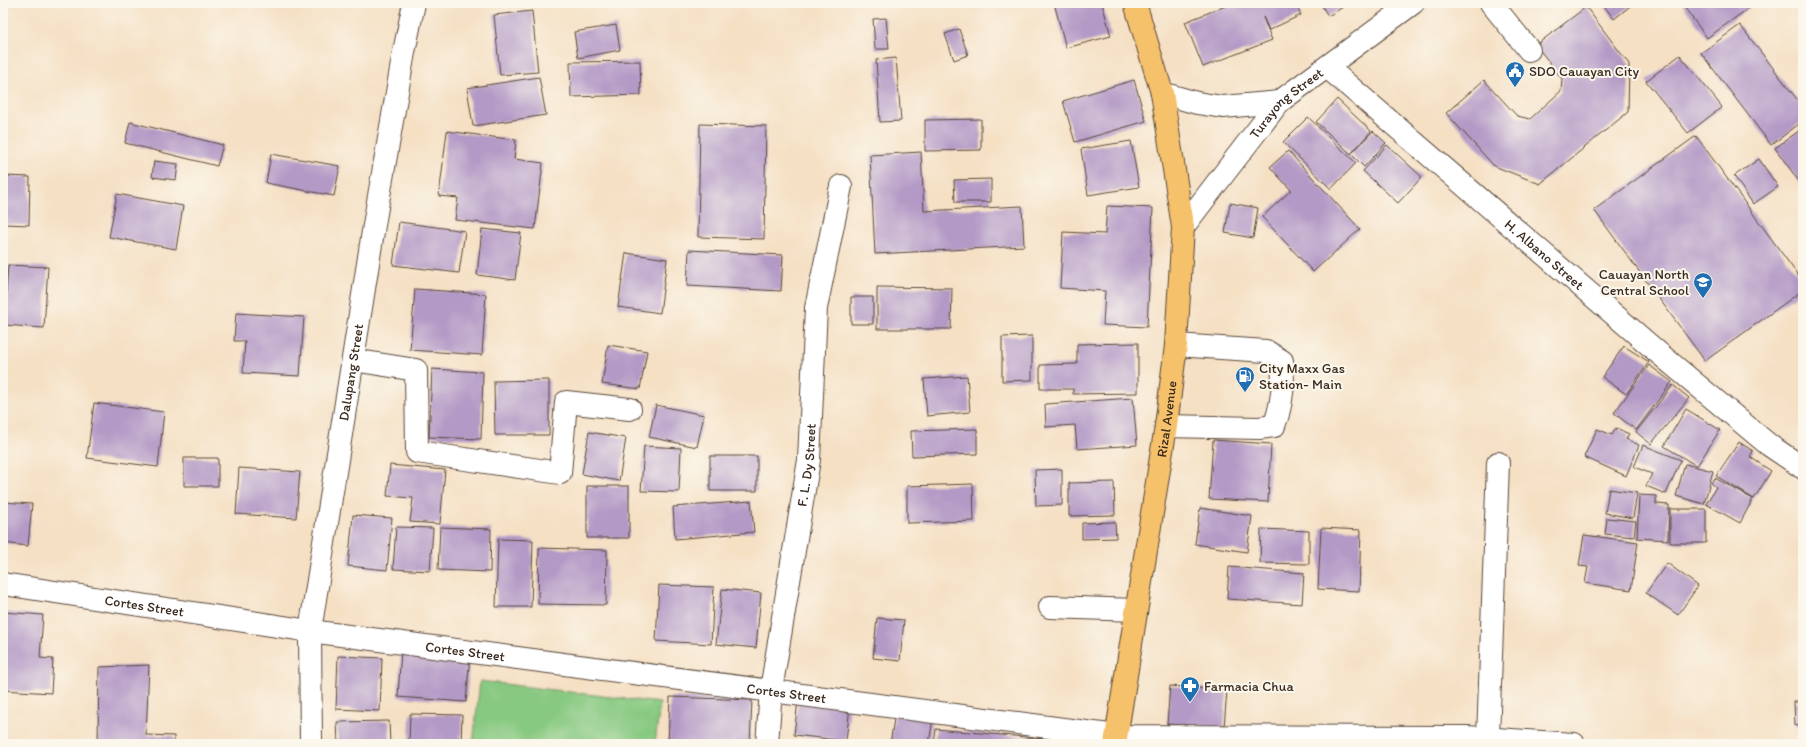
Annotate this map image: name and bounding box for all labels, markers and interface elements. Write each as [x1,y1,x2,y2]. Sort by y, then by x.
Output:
public building icon: SDO Cauayan City [1504,60,1526,88]
place label: SDO Cauayan City [1529,63,1639,80]
street label: Turayong Street [1246,64,1327,142]
street label: H. Albano Street [1501,216,1587,294]
place label: Cauayan North Central School [1599,266,1689,299]
school or university icon: Cauayan North Central School [1692,271,1714,299]
street label: Dalupang Street [335,323,367,422]
place label: City Maxx Gas Station- Main [1259,360,1345,393]
fuel station icon: City Maxx Gas Station- Main [1234,365,1256,393]
street label: Rizal Avenue [1153,380,1181,459]
street label: F. L. Dy Street [793,423,820,508]
street label: Cortes Street [103,592,185,621]
street label: Cortes Street [424,638,506,665]
pharmacy icon: Farmacia Chua [1179,675,1201,703]
place label: Farmacia Chua [1204,678,1294,695]
street label: Cortes Street [745,680,827,707]

